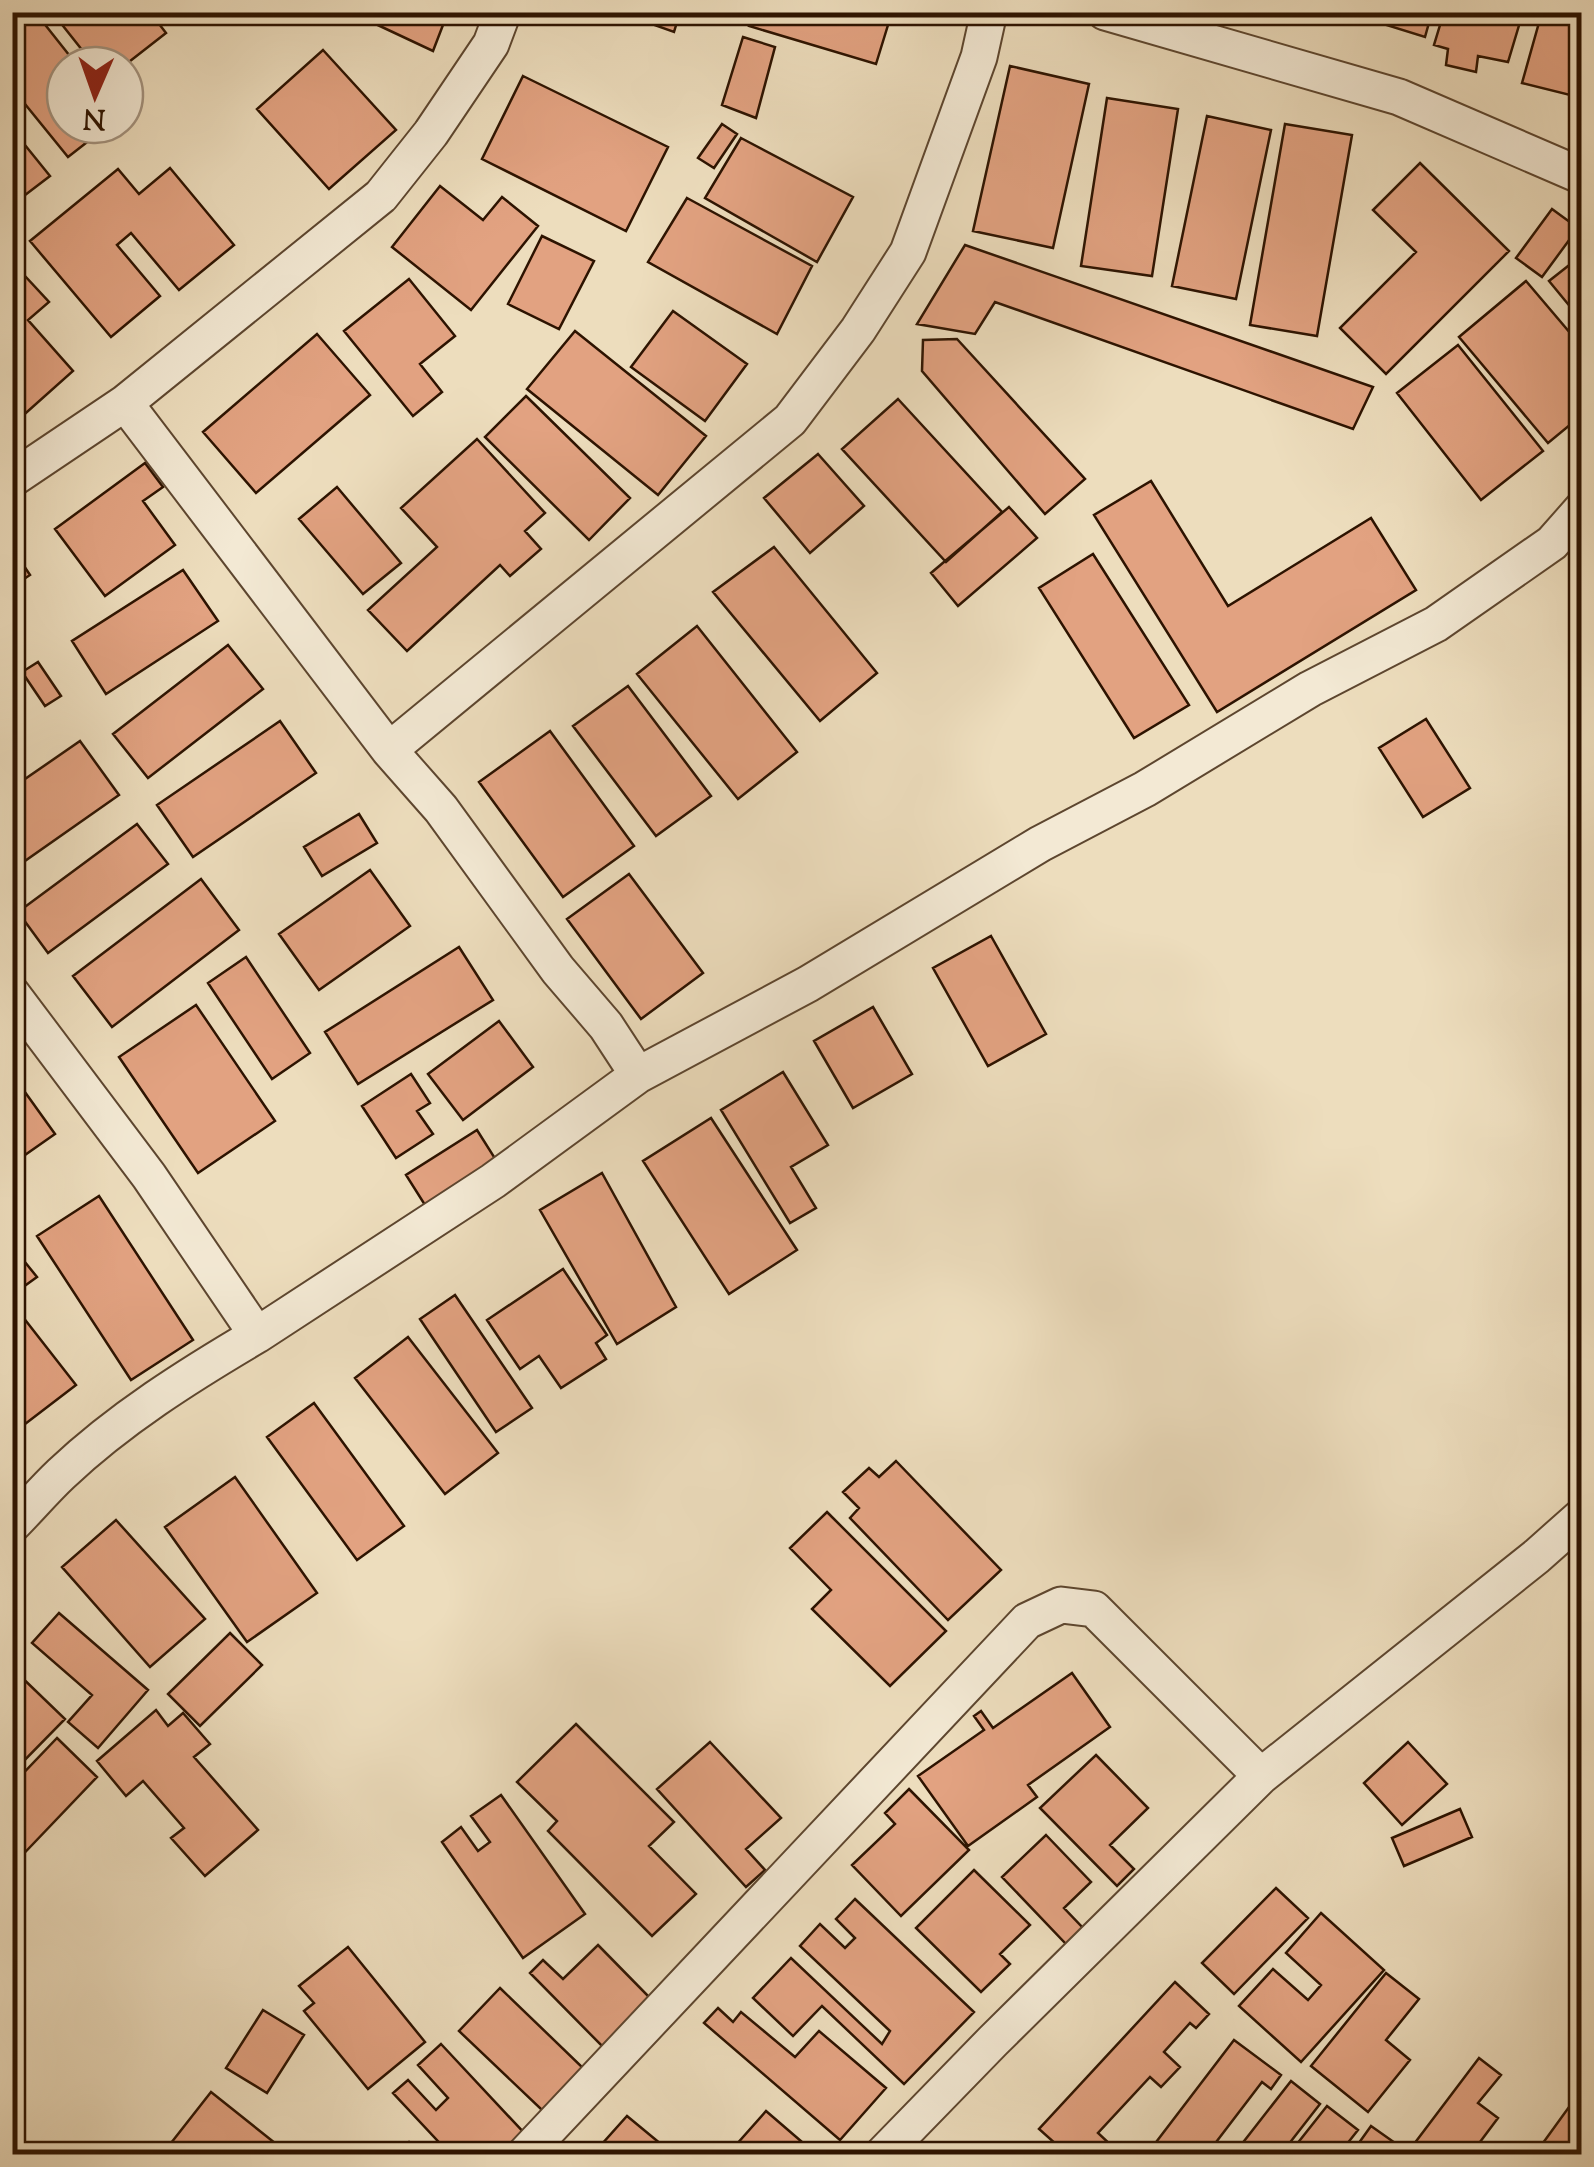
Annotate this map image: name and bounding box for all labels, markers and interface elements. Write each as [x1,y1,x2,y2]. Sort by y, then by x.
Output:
north arrow [45,45,145,145]
text: N [82,97,106,137]

